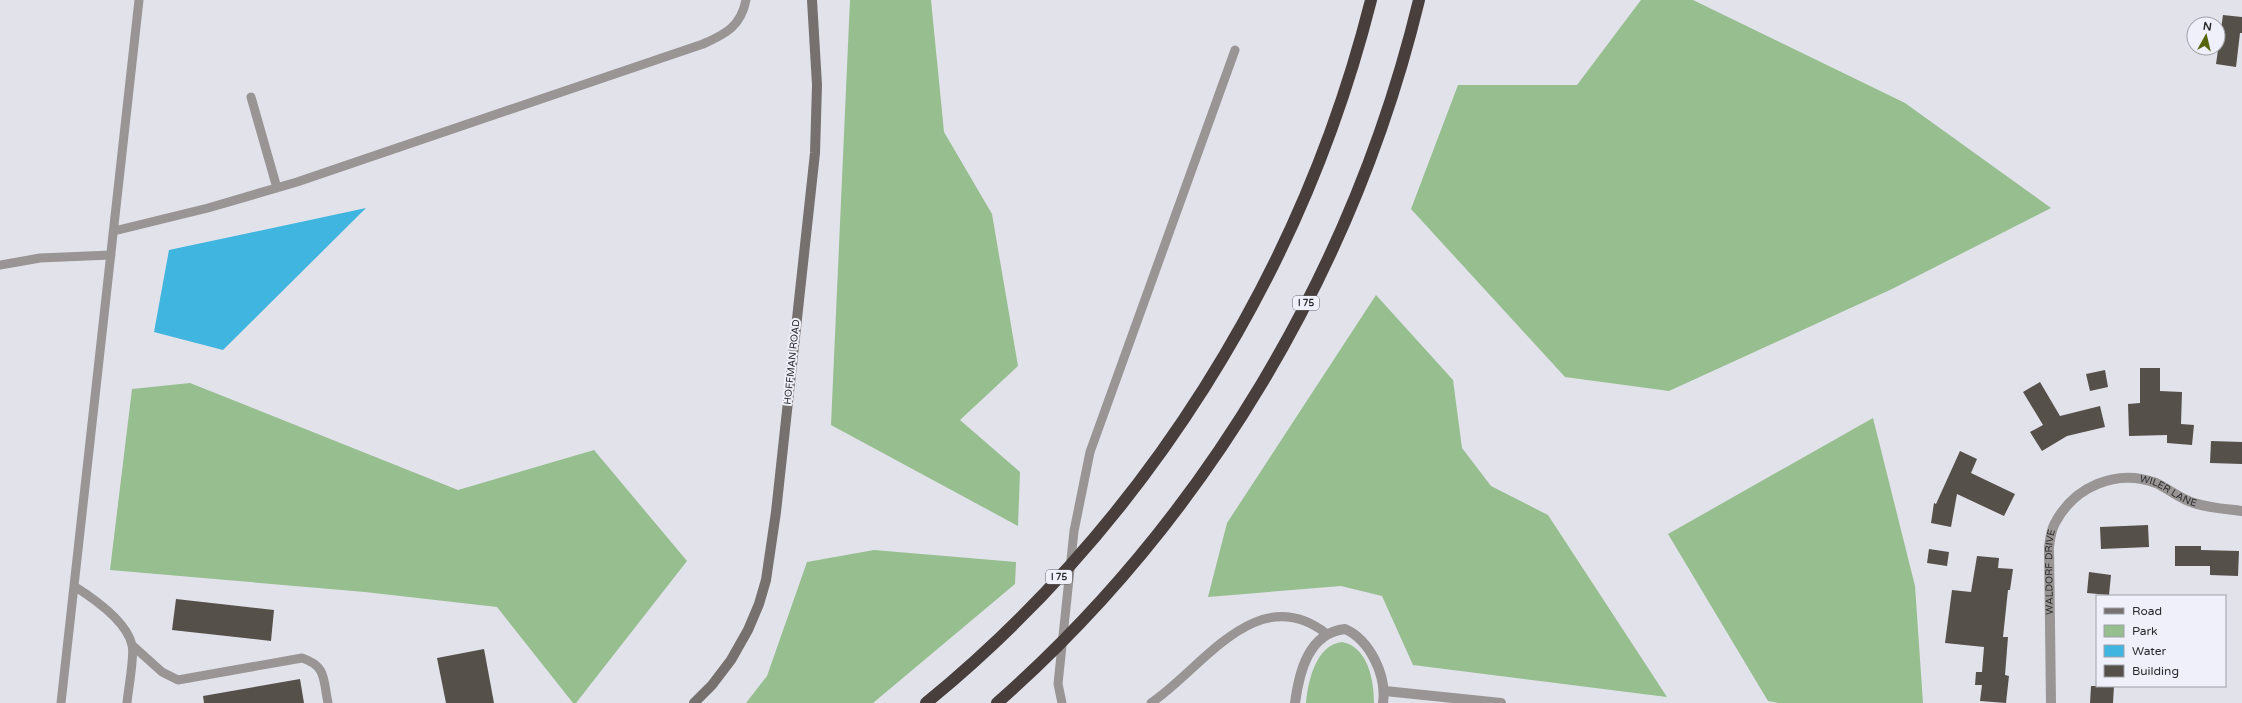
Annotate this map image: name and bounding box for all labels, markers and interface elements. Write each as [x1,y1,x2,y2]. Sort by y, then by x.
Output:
north arrow [2186,16,2226,56]
text: N [2202,20,2213,34]
road number: I 75 [1293,296,1319,310]
street label: HOFFMAN ROAD [782,319,802,405]
street label: WILER LANE [2139,473,2198,509]
street label: WALDORF DRIVE [2043,528,2058,615]
road number: I 75 [1046,570,1072,584]
legend [2096,595,2226,687]
text: Road [2132,604,2162,618]
text: Park [2132,624,2158,638]
text: Water [2132,644,2167,658]
text: Building [2132,664,2179,678]

